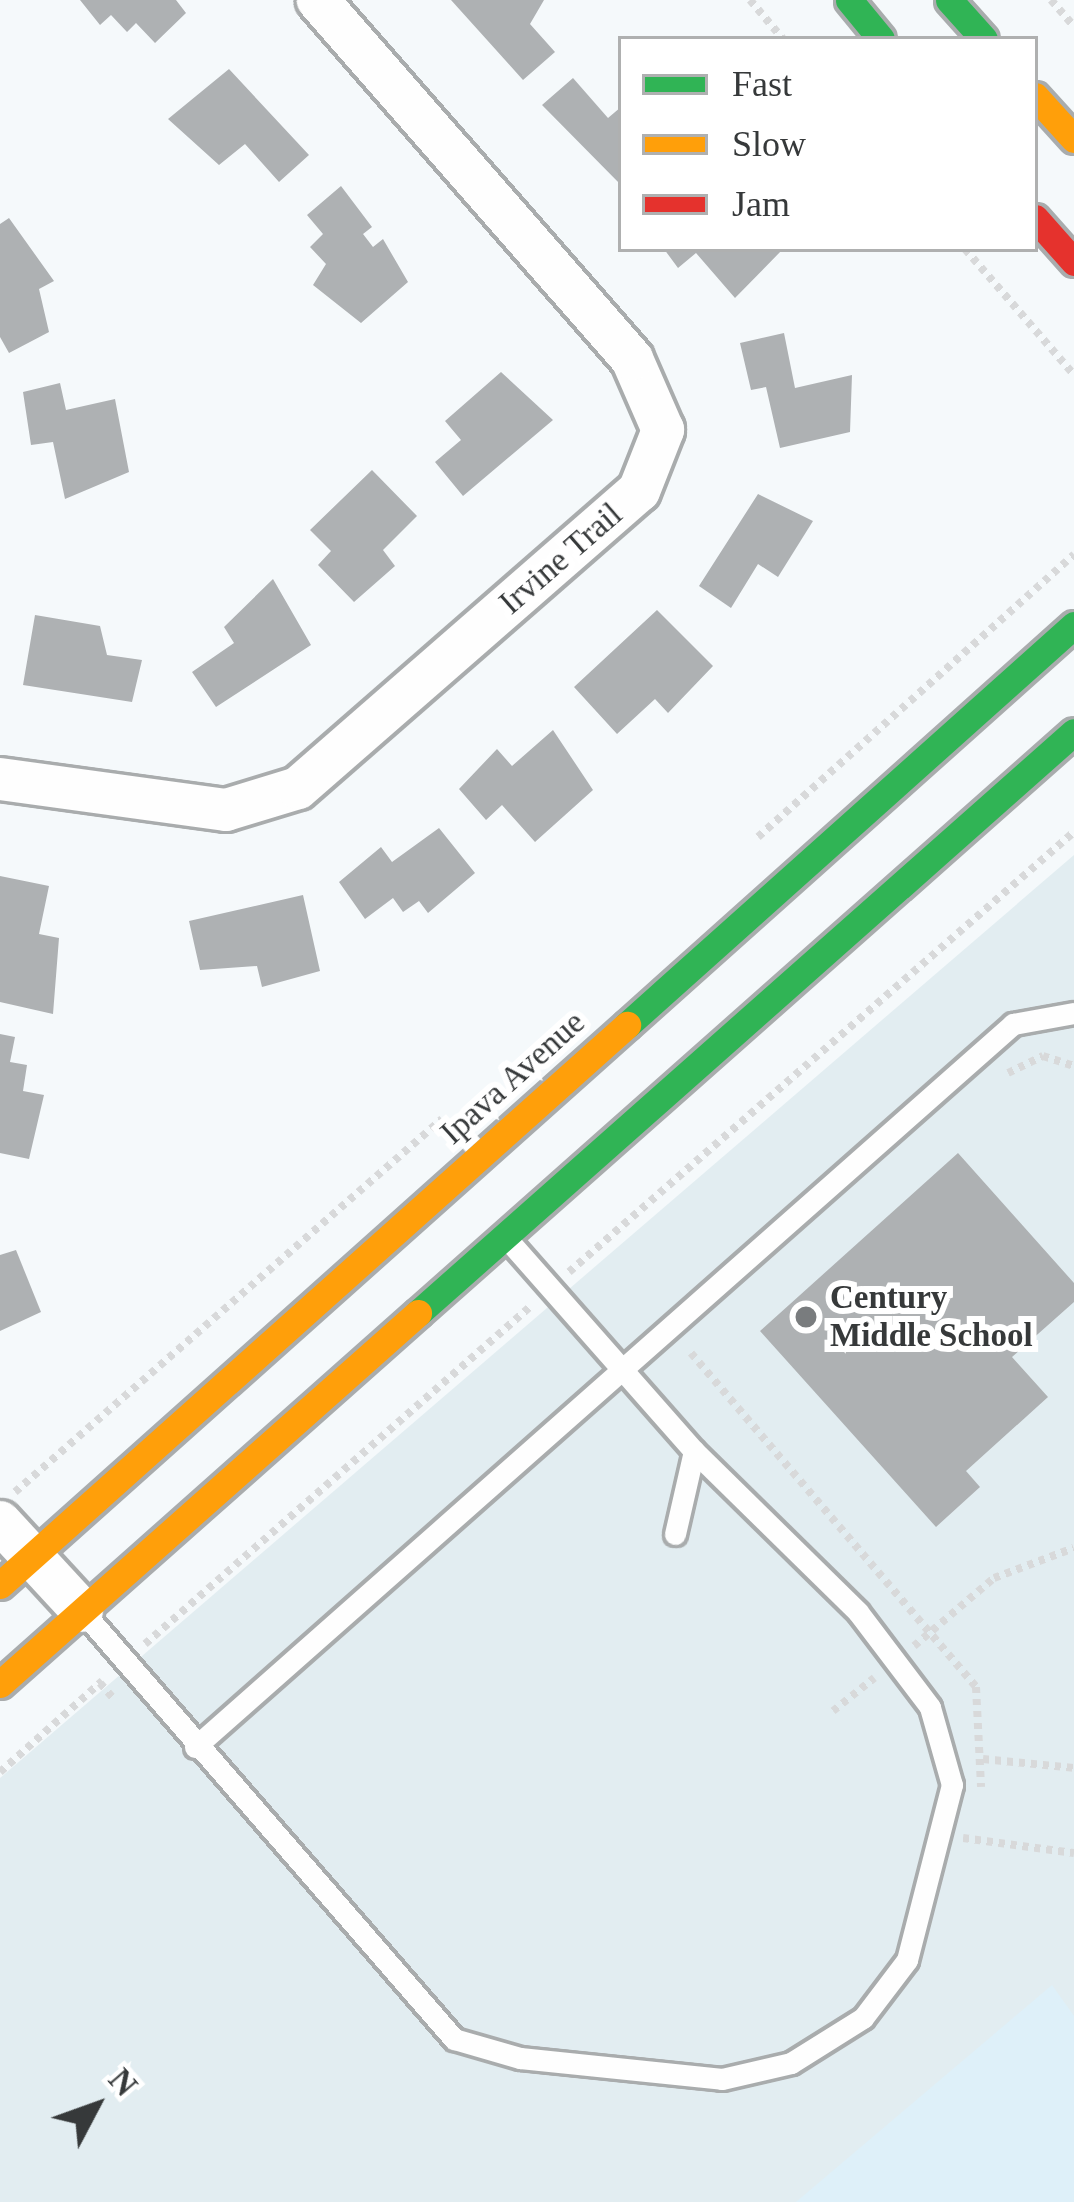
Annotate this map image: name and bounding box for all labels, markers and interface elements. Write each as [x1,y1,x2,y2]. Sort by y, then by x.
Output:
legend [618,36,1038,252]
text: Fast [732,64,792,104]
text: Slow [732,124,806,164]
text: Jam [732,184,790,224]
street label: Irvine Trail [491,495,631,623]
street label: Ipava Avenue [432,1002,594,1154]
place label: Century Middle School [830,1278,1033,1356]
marker: Century Middle School [793,1304,819,1330]
north arrow [36,2046,156,2166]
text: N [102,2062,145,2103]

